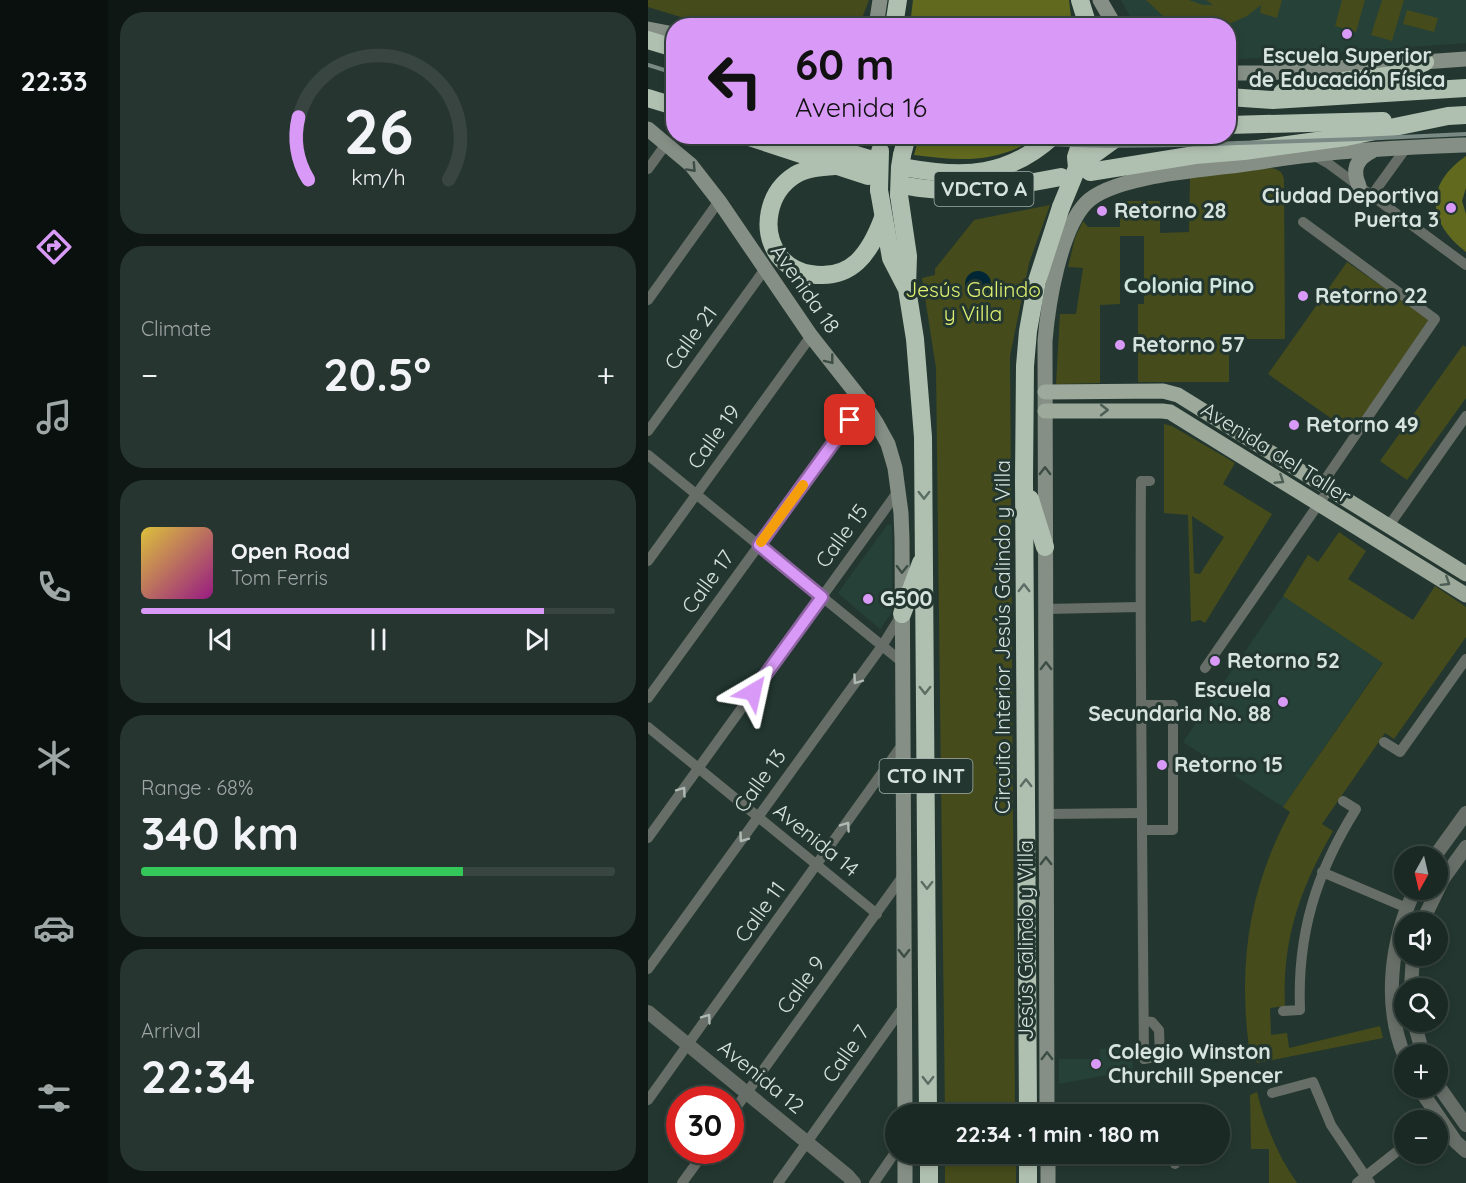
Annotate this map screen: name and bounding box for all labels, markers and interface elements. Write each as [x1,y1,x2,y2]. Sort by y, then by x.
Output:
marker: Escuela Superior de Educación Física [1340,27,1354,41]
text: 60 m [795,38,895,91]
icon: left [696,42,774,120]
place label: Escuela Superior de Educación Física [1249,42,1445,92]
text: 22:33 [20,64,88,98]
text: Avenida 16 [795,90,927,124]
text: 26 [343,92,413,170]
one-way arrow [685,161,696,171]
text: km/h [351,164,405,190]
road number: VDCTO A [934,172,1034,206]
place label: Ciudad Deportiva Puerta 3 [1262,182,1439,232]
place label: Retorno 28 [1114,197,1226,223]
marker: Ciudad Deportiva Puerta 3 [1444,201,1458,215]
marker: Retorno 28 [1095,204,1109,218]
icon: directions [33,226,75,268]
street label: Avenida 18 [766,239,846,338]
district label: Colonia Pino [1124,271,1254,299]
park label: Jesús Galindo y Villa [905,276,1041,326]
place label: Retorno 22 [1315,282,1428,308]
marker: Retorno 22 [1296,289,1310,303]
street label: Calle 21 [658,300,722,375]
text: Climate [141,316,211,341]
place label: Retorno 57 [1132,331,1245,357]
marker: Retorno 57 [1113,338,1127,352]
text: 20.5° [323,346,431,402]
one-way arrow [822,353,833,364]
text: − [141,354,158,395]
text: + [596,354,615,395]
pin [824,394,875,445]
icon: music [33,396,75,438]
street label: Avenida del Taller [1197,396,1356,509]
street label: Calle 19 [681,399,745,474]
icon: arrive [833,403,866,436]
one-way arrow [1099,404,1108,416]
place label: Retorno 49 [1306,411,1419,437]
marker: Retorno 49 [1287,418,1301,432]
street label: Circuito Interior Jesús Galindo y Villa [989,460,1015,814]
one-way arrow [1039,467,1051,476]
one-way arrow [1274,472,1284,484]
one-way arrow [918,491,930,500]
street label: Calle 15 [809,498,873,572]
text: Open Road [231,537,350,565]
street label: Calle 17 [676,544,739,618]
text: Tom Ferris [231,565,328,590]
one-way arrow [896,565,908,574]
icon: phone [33,566,75,608]
one-way arrow [1439,575,1450,586]
one-way arrow [1018,584,1031,593]
place label: G500 [880,585,933,611]
marker: G500 [861,592,875,606]
icon: previous [204,623,237,656]
icon: pause [362,623,395,656]
icon: next [520,623,553,656]
place label: Retorno 52 [1227,647,1340,673]
marker: Retorno 52 [1208,654,1222,668]
position arrow [721,660,785,724]
one-way arrow [1040,662,1052,671]
one-way arrow [853,673,864,684]
place label: Escuela Secundaria No. 88 [1088,676,1271,726]
one-way arrow [919,686,931,695]
marker: Escuela Secundaria No. 88 [1276,695,1290,709]
icon: climate [33,737,75,779]
street label: Calle 13 [727,744,791,817]
place label: Retorno 15 [1174,751,1283,777]
marker: Retorno 15 [1155,758,1169,772]
road number: CTO INT [880,759,972,793]
text: Range · 68% [141,775,253,800]
one-way arrow [1020,779,1032,788]
one-way arrow [675,786,686,797]
street label: Avenida 14 [769,797,865,881]
text: 340 km [141,805,299,861]
one-way arrow [838,822,849,833]
one-way arrow [739,831,750,842]
street label: Jesús Galindo y Villa [1012,840,1038,1040]
north arrow [1394,846,1448,900]
map controls [1394,846,1448,1164]
one-way arrow [1040,857,1052,866]
street label: Calle 11 [728,876,790,947]
one-way arrow [921,881,933,890]
icon: car [33,907,75,949]
button: sound [1394,912,1448,966]
one-way arrow [897,949,910,958]
street label: Calle 9 [771,950,830,1018]
button: search [1394,978,1448,1032]
one-way arrow [700,1014,711,1025]
text: Arrival [141,1018,201,1043]
street label: Calle 7 [816,1019,874,1087]
street label: Avenida 12 [713,1034,810,1119]
place label: Colegio Winston Churchill Spencer [1108,1038,1283,1088]
button: + [1394,1044,1448,1098]
text: 22:34 [141,1048,255,1104]
one-way arrow [1041,1052,1053,1061]
marker: Colegio Winston Churchill Spencer [1089,1057,1103,1071]
one-way arrow [922,1076,934,1085]
icon: filters [33,1077,75,1119]
speed limit sign: 30 [666,1086,744,1164]
button: − [1394,1110,1448,1164]
text: 22:34 · 1 min · 180 m [955,1120,1160,1148]

